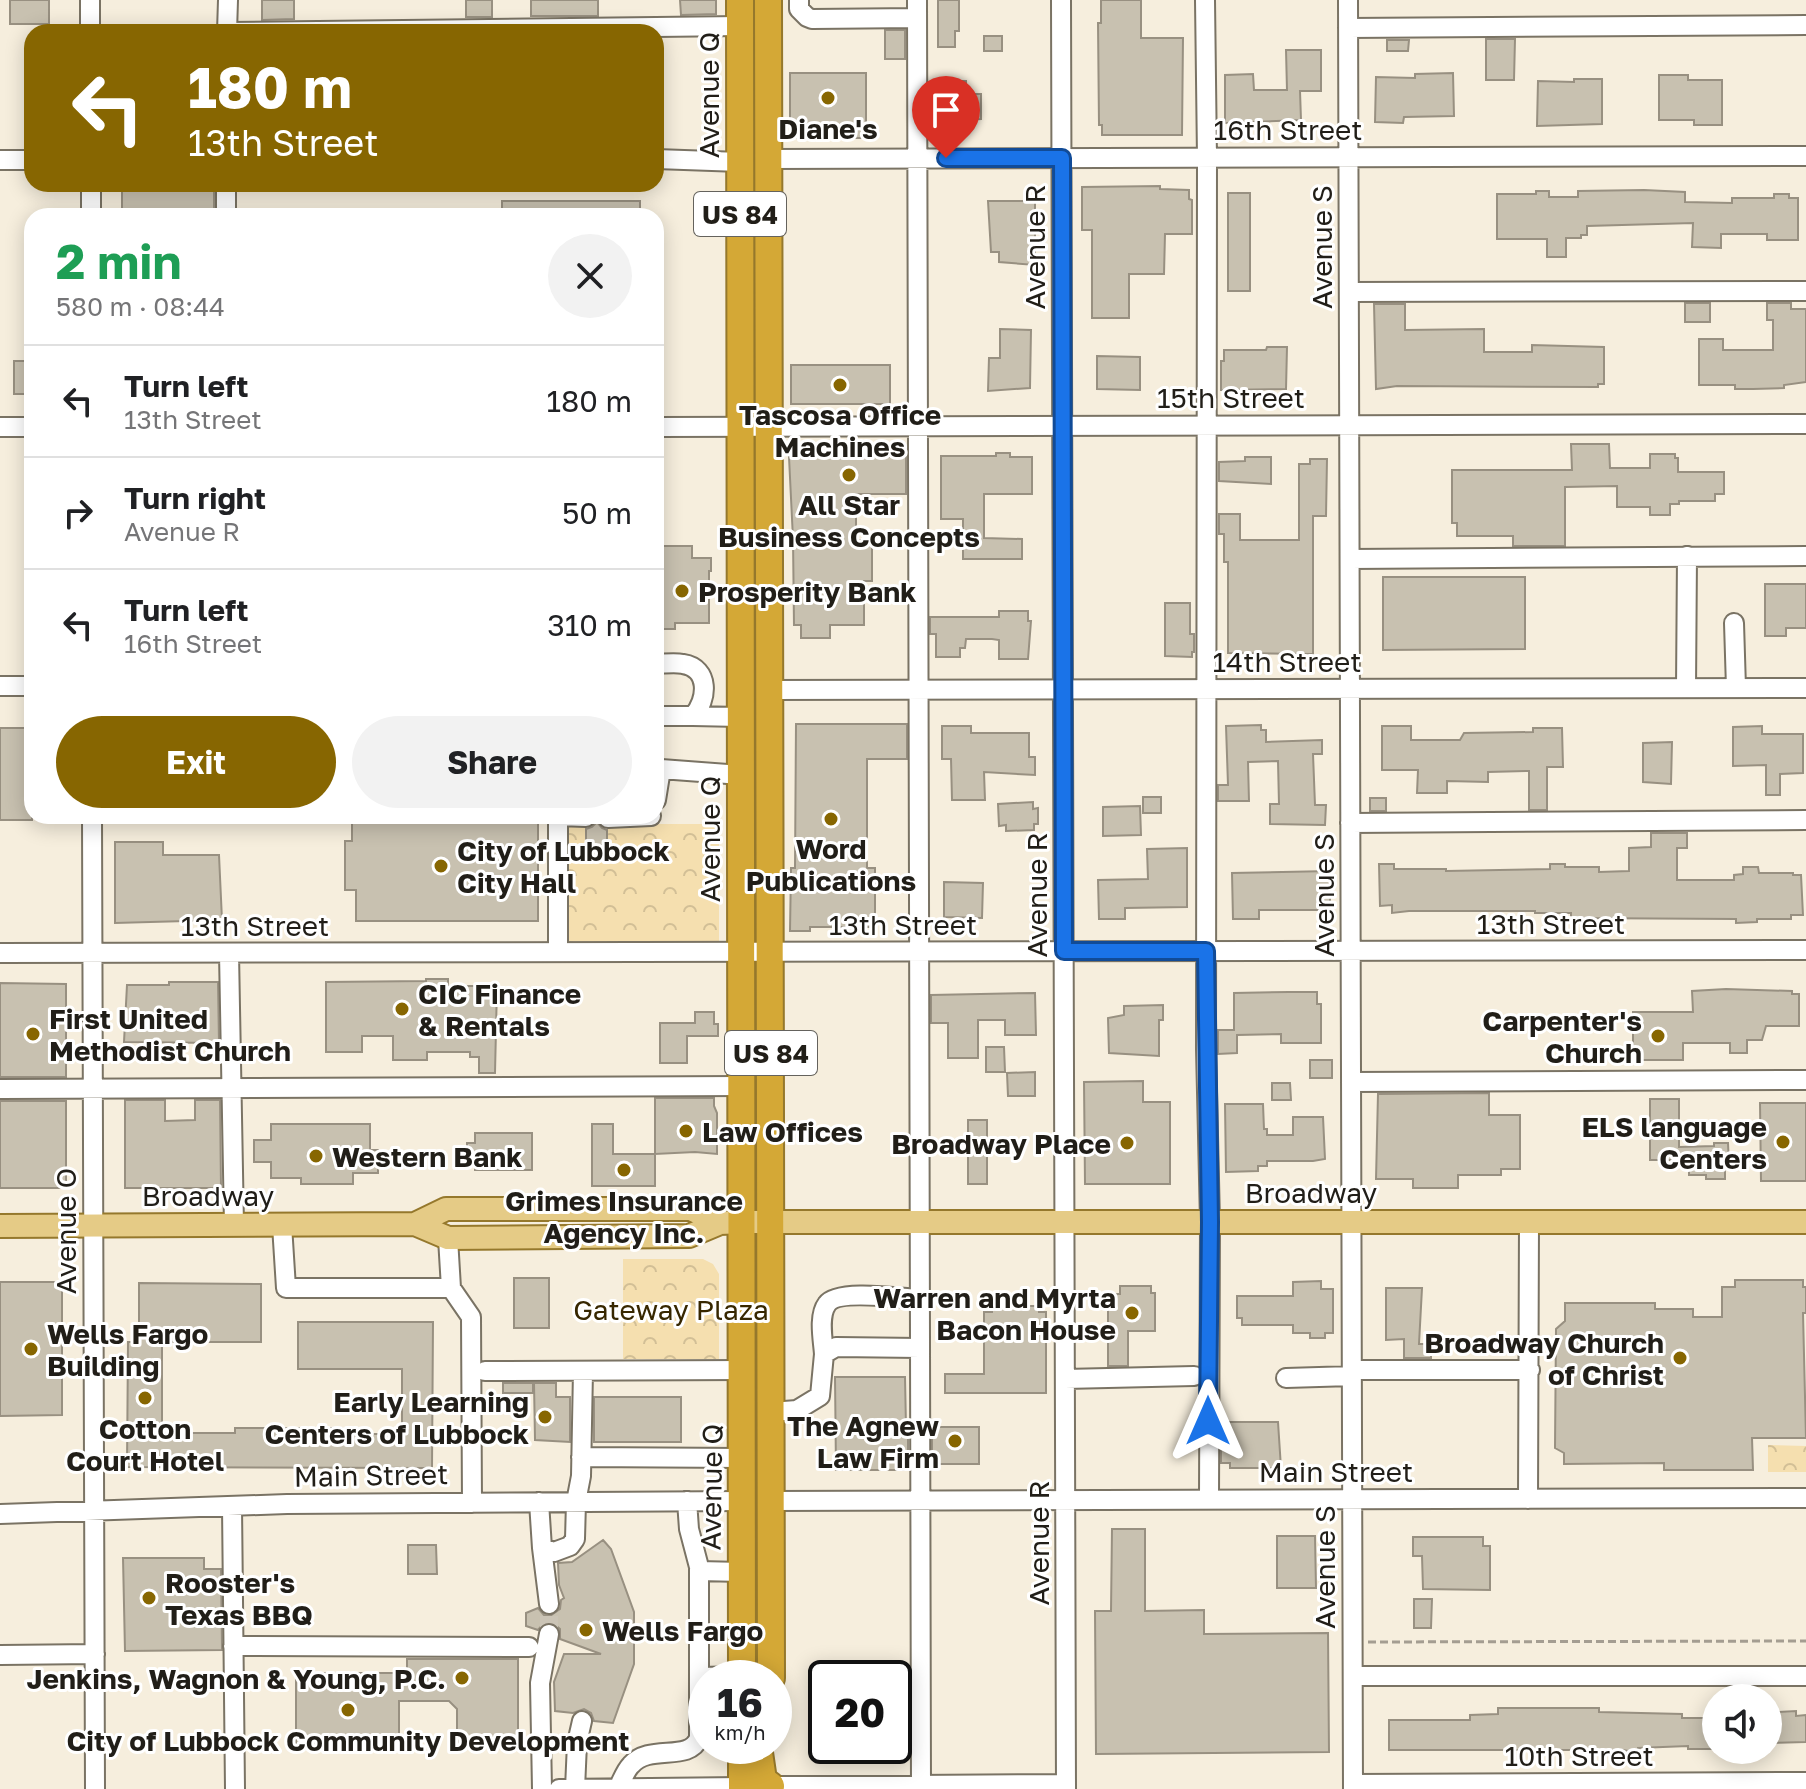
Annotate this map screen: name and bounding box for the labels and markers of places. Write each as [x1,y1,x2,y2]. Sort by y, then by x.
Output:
pin [912,76,980,158]
marker: Diane's [819,89,837,107]
place label: Diane's [778,112,878,145]
marker: Tascosa Office Machines [831,376,849,394]
place label: Tascosa Office Machines [739,398,941,463]
marker: All Star Business Concepts [840,466,858,484]
place label: All Star Business Concepts [718,488,980,553]
place label: Prosperity Bank [698,575,917,608]
marker: Prosperity Bank [673,582,691,600]
marker: Word Publications [822,810,840,828]
place label: Word Publications [746,832,916,897]
place label: City of Lubbock City Hall [457,834,670,899]
marker: City of Lubbock City Hall [432,857,450,875]
place label: CIC Finance & Rentals [418,977,581,1042]
marker: CIC Finance & Rentals [393,1000,411,1018]
place label: First United Methodist Church [49,1002,291,1067]
place label: Carpenter's Church [1482,1004,1642,1069]
marker: First United Methodist Church [24,1025,42,1043]
marker: Carpenter's Church [1649,1027,1667,1045]
place label: ELS language Centers [1581,1110,1767,1175]
place label: Law Offices [702,1115,863,1148]
marker: Law Offices [677,1122,695,1140]
place label: Broadway Place [891,1127,1111,1160]
marker: ELS language Centers [1774,1133,1792,1151]
marker: Broadway Place [1118,1134,1136,1152]
place label: Western Bank [332,1140,522,1173]
marker: Western Bank [307,1147,325,1165]
marker: Grimes Insurance Agency Inc. [615,1161,633,1179]
place label: Grimes Insurance Agency Inc. [505,1184,743,1249]
place label: Warren and Myrta Bacon House [873,1281,1116,1346]
marker: Warren and Myrta Bacon House [1123,1304,1141,1322]
place label: Wells Fargo Building [47,1317,208,1382]
place label: Broadway Church of Christ [1424,1326,1664,1391]
marker: Wells Fargo Building [22,1340,40,1358]
marker: Broadway Church of Christ [1671,1349,1689,1367]
place label: Early Learning Centers of Lubbock [265,1385,529,1450]
marker: Cotton Court Hotel [136,1389,154,1407]
marker: Early Learning Centers of Lubbock [536,1408,554,1426]
place label: The Agnew Law Firm [787,1409,939,1474]
place label: Cotton Court Hotel [66,1412,224,1477]
marker: The Agnew Law Firm [946,1432,964,1450]
place label: Rooster's Texas BBQ [165,1566,313,1631]
marker: Rooster's Texas BBQ [140,1589,158,1607]
place label: Wells Fargo [602,1614,763,1647]
marker: Wells Fargo [577,1621,595,1639]
place label: Jenkins, Wagnon & Young, P.C. [26,1662,446,1695]
marker: Jenkins, Wagnon & Young, P.C. [453,1669,471,1687]
marker: City of Lubbock Community Development [339,1701,357,1719]
place label: City of Lubbock Community Development [66,1724,630,1757]

